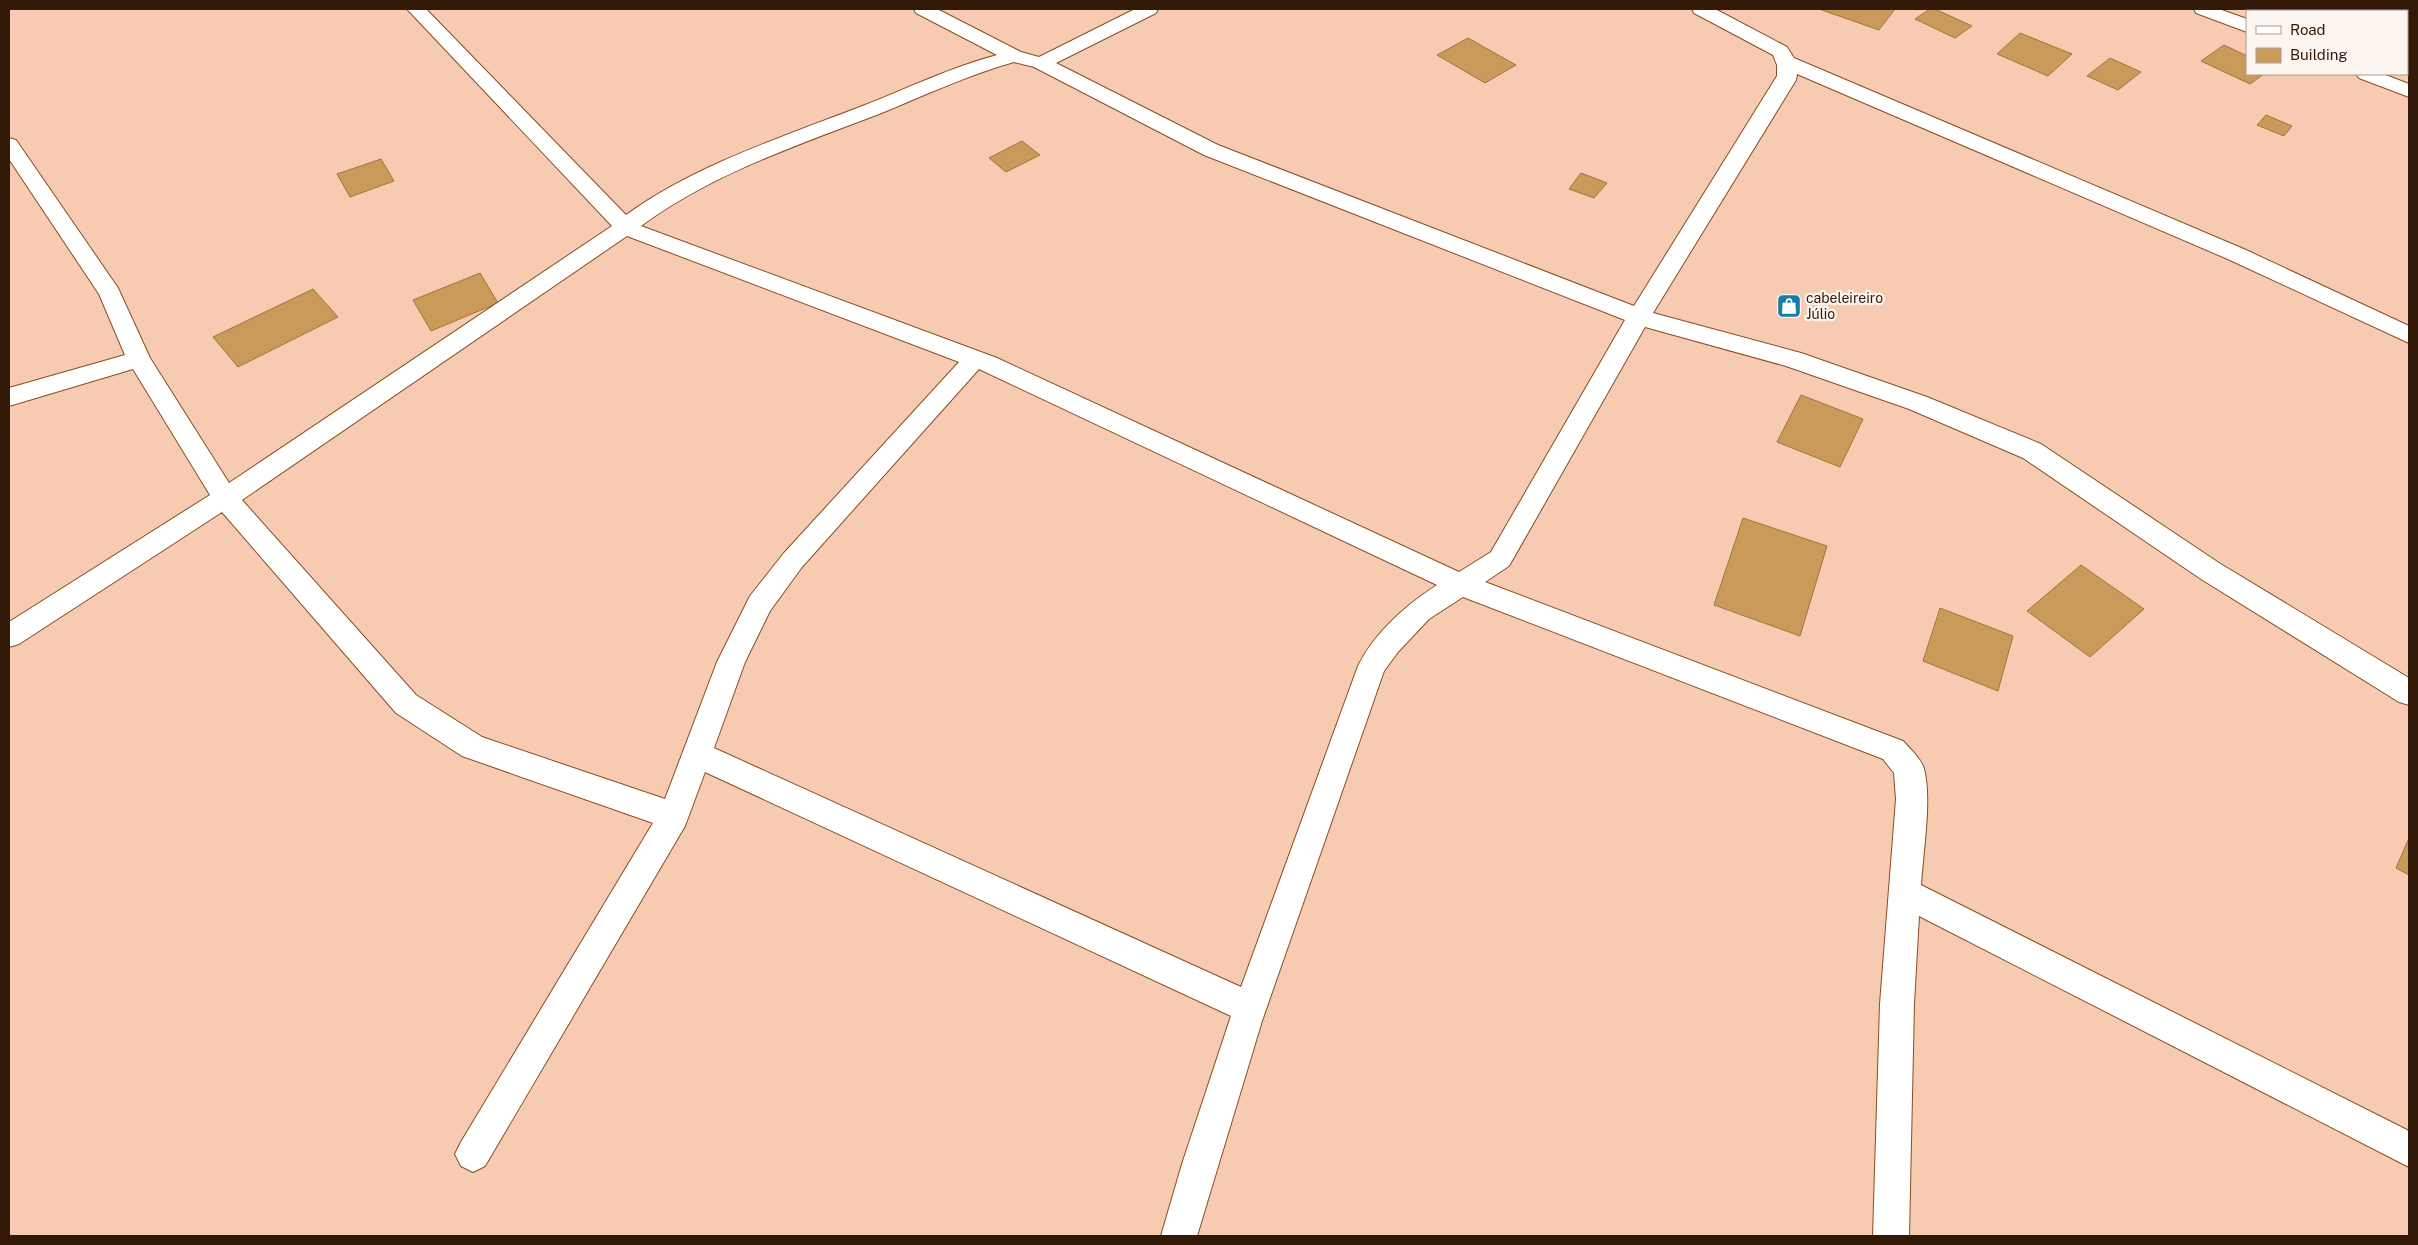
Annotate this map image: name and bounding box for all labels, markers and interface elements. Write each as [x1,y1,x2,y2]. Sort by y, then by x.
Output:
legend [2246,10,2408,75]
text: Road [2290,21,2326,38]
text: Building [2290,46,2348,63]
place label: cabeleireiro Júlio [1806,290,1883,322]
shop icon: cabeleireiro Júlio [1776,293,1802,319]

